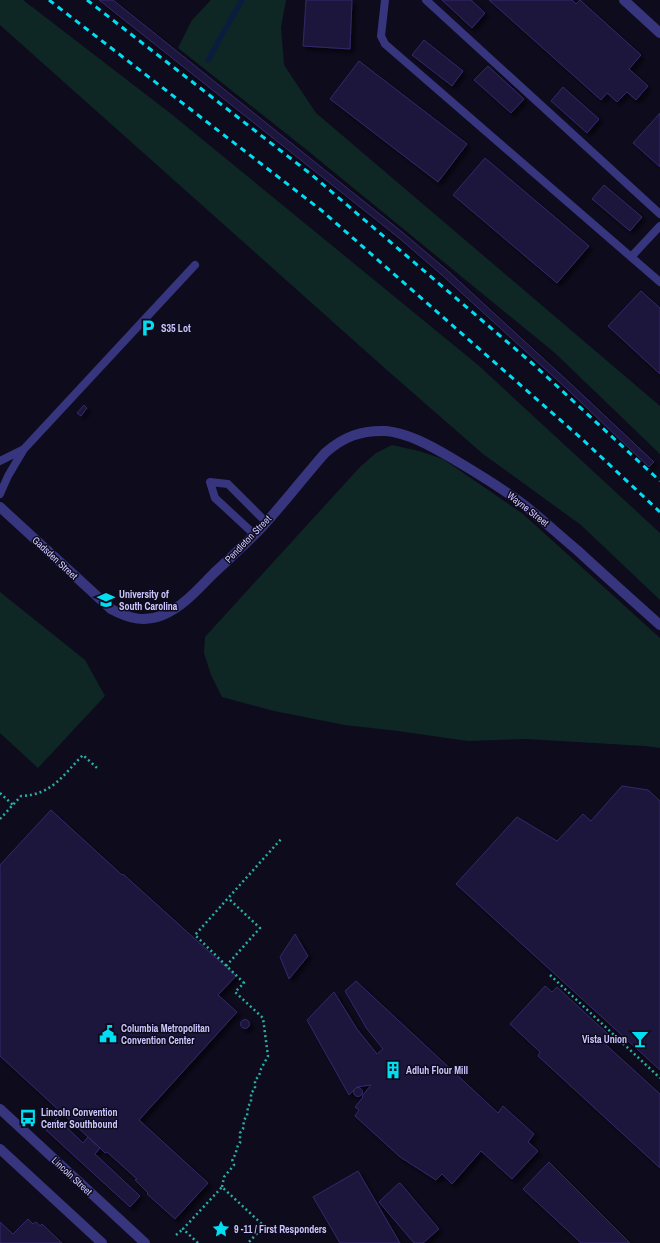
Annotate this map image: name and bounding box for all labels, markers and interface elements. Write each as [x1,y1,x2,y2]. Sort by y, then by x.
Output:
parking icon: S35 Lot [138,318,158,338]
place label: S35 Lot [161,322,191,335]
street label: Wayne Street [505,489,552,530]
street label: Pendleton Street [222,512,274,565]
street label: Gadsden Street [30,534,81,583]
place label: University of South Carolina [119,588,178,613]
school or university icon: University of South Carolina [96,590,116,610]
place label: Columbia Metropolitan Convention Center [121,1022,210,1047]
public building icon: Columbia Metropolitan Convention Center [98,1024,118,1044]
bar icon: Vista Union [630,1029,650,1049]
place label: Vista Union [582,1033,627,1046]
building icon: Adluh Flour Mill [383,1060,403,1080]
place label: Adluh Flour Mill [406,1064,468,1077]
place label: Lincoln Convention Center Southbound [41,1106,118,1131]
bus stop icon: Lincoln Convention Center Southbound [18,1108,38,1128]
street label: Lincoln Street [49,1154,95,1198]
place icon: 9 -11 / First Responders [211,1219,231,1239]
place label: 9 -11 / First Responders [234,1223,327,1236]

